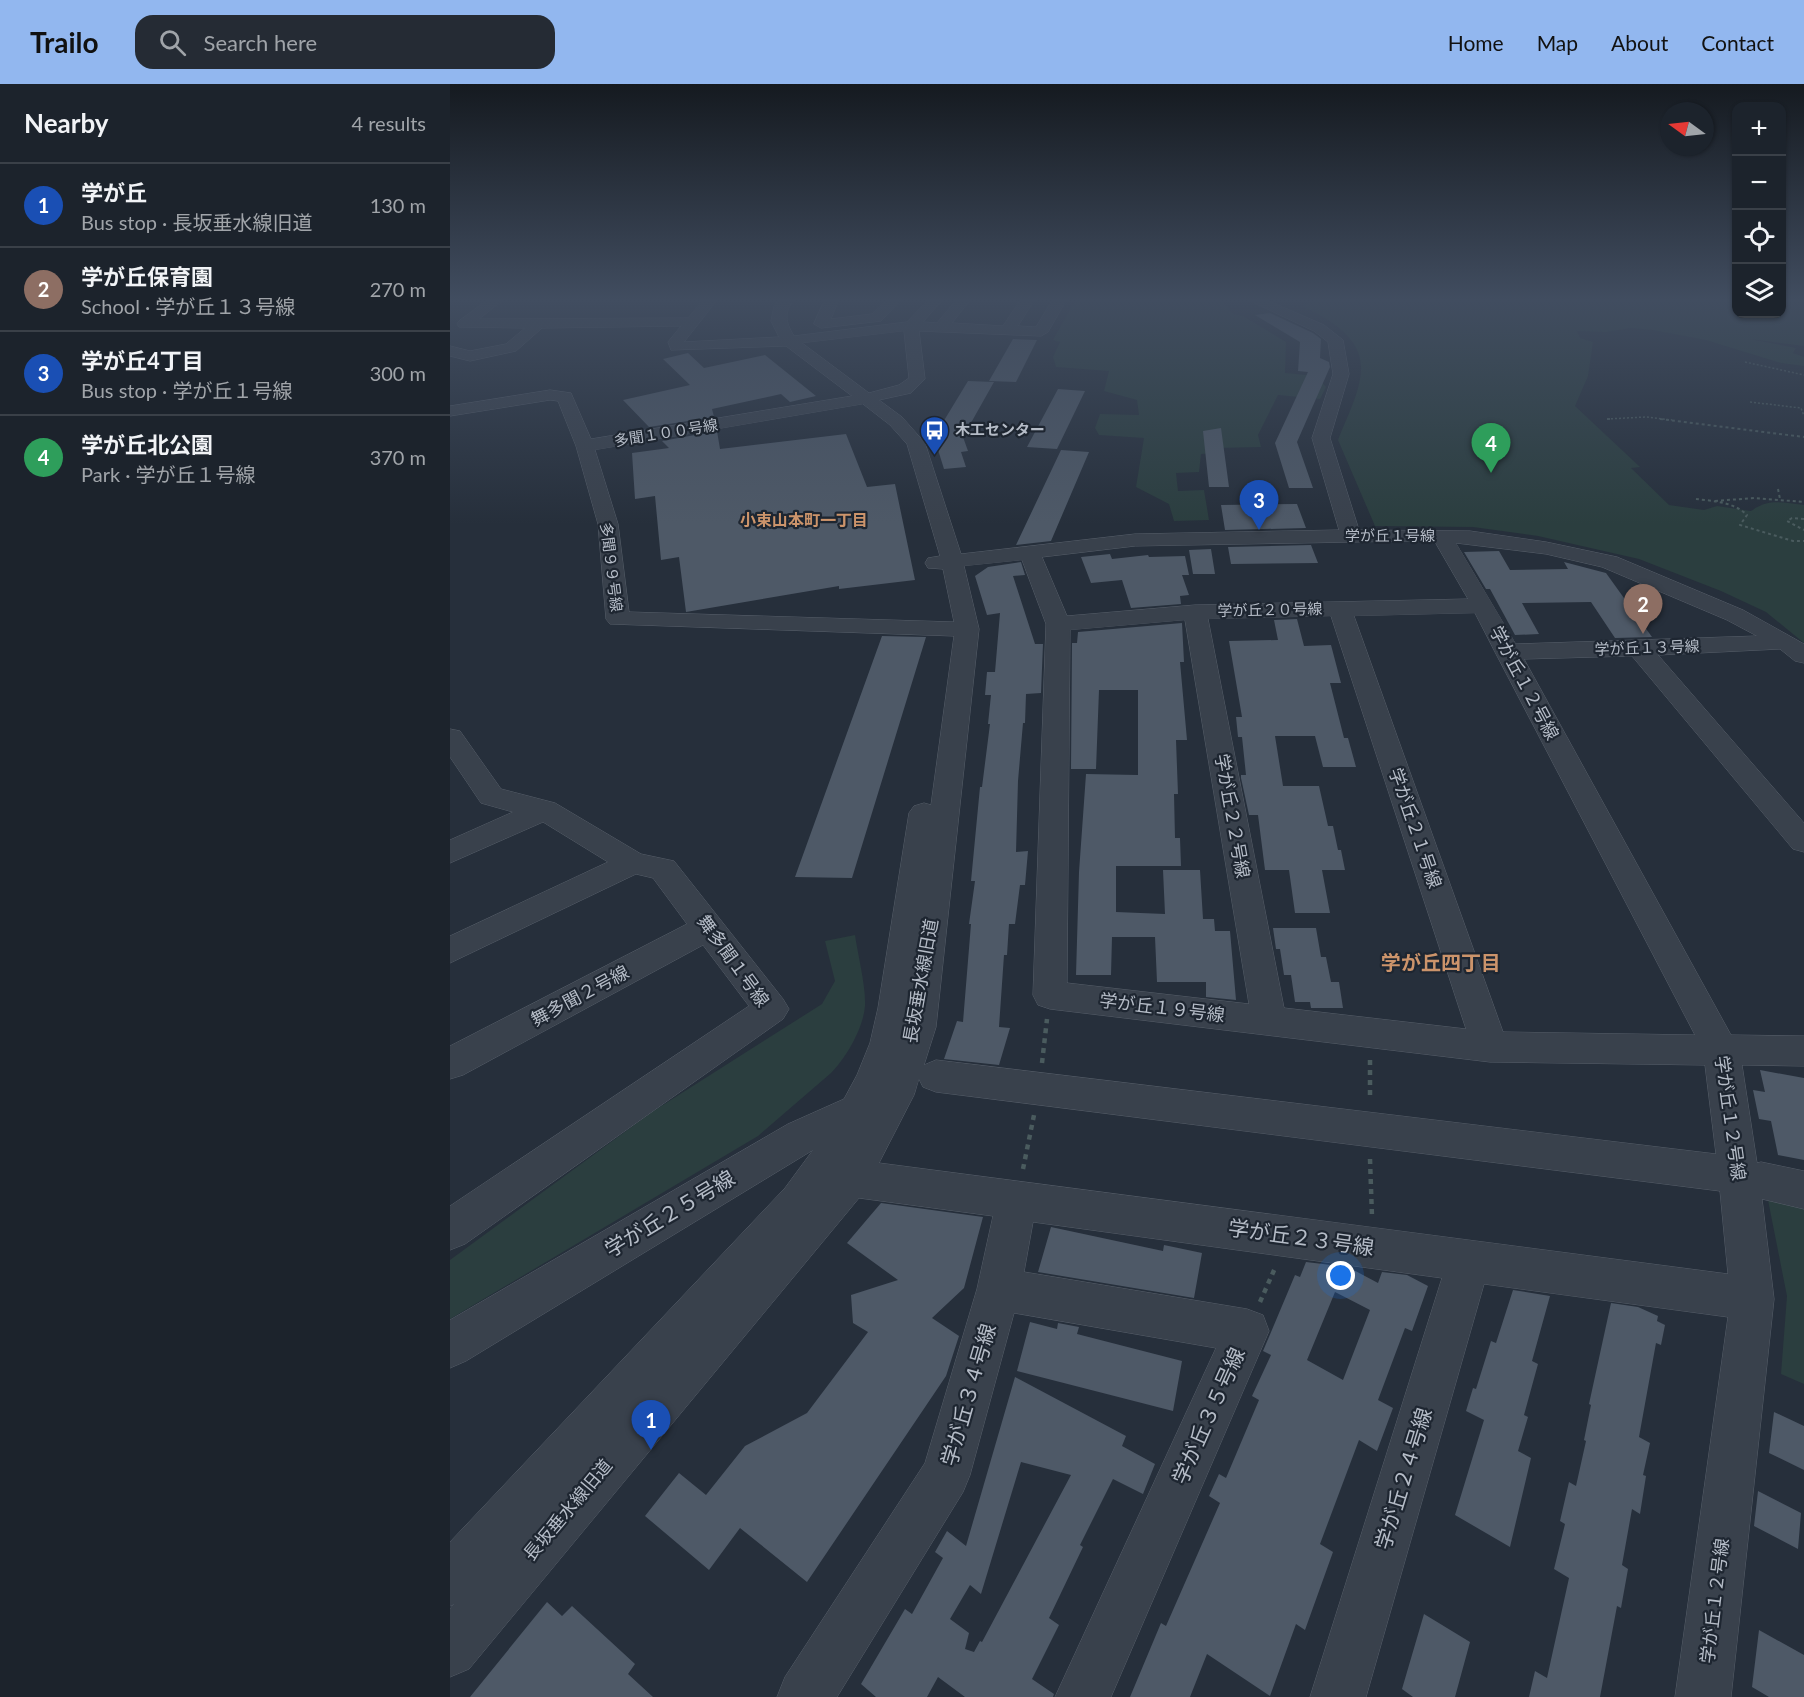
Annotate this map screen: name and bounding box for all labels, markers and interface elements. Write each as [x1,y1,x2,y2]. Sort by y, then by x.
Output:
search box [135,15,555,69]
text: Trailo [30,25,99,59]
icon: search [156,26,189,59]
text: Search here [204,29,317,56]
text: Home [1448,30,1504,55]
text: Map [1537,30,1578,55]
text: About [1611,30,1668,55]
text: Contact [1701,30,1774,55]
north arrow [1660,102,1714,156]
map controls [1732,102,1786,318]
button: + [1732,102,1786,156]
text: Nearby [24,107,109,139]
text: 4 results [351,111,426,135]
button: − [1732,156,1786,210]
text: 学が丘 [81,179,147,206]
text: 1 [38,193,49,217]
text: 130 m [370,193,426,217]
text: Bus stop · 長坂垂水線旧道 [81,210,312,234]
button: locate [1732,210,1786,264]
text: 学が丘保育園 [81,263,213,290]
button: layers [1732,264,1786,318]
text: 2 [38,277,49,301]
text: 270 m [370,277,426,301]
text: School · 学が丘１３号線 [81,294,295,318]
text: 学が丘4丁目 [81,347,204,374]
text: 3 [38,361,49,385]
text: 300 m [370,361,426,385]
text: Bus stop · 学が丘１号線 [81,378,292,402]
bus stop icon: 木工センター [918,414,950,456]
street label: 多聞１００号線 [613,415,719,449]
place label: 木工センター [955,420,1045,438]
pin: 4 [1472,424,1510,473]
text: 学が丘北公園 [81,431,213,458]
text: 4 [38,445,49,469]
text: 370 m [370,445,426,469]
text: Park · 学が丘１号線 [81,462,256,486]
pin: 3 [1240,480,1278,530]
district label: 小束山本町一丁目 [740,510,868,529]
street label: 多聞９９号線 [598,521,626,613]
street label: 学が丘１号線 [1345,526,1435,544]
pin: 2 [1624,584,1662,634]
street label: 学が丘２０号線 [1217,599,1323,619]
street label: 学が丘１２号線 [1486,622,1564,743]
street label: 学が丘１３号線 [1594,636,1700,658]
street label: 学が丘２２号線 [1211,752,1255,880]
street label: 学が丘２１号線 [1385,765,1447,891]
street label: 舞多聞１号線 [693,910,774,1011]
street label: 長坂垂水線旧道 [898,917,942,1045]
district label: 学が丘四丁目 [1381,950,1501,974]
street label: 舞多聞２号線 [527,960,632,1030]
street label: 学が丘１９号線 [1098,988,1226,1026]
street label: 学が丘１２号線 [1711,1054,1751,1182]
street label: 学が丘２５号線 [600,1164,739,1261]
street label: 学が丘２３号線 [1227,1214,1376,1259]
your location [1326,1261,1355,1290]
street label: 学が丘３４号線 [935,1320,1000,1469]
street label: 学が丘３５号線 [1166,1343,1249,1488]
pin: 1 [632,1400,670,1450]
street label: 学が丘２４号線 [1369,1405,1436,1553]
street label: 長坂垂水線旧道 [518,1454,616,1565]
street label: 学が丘１２号線 [1695,1537,1733,1665]

